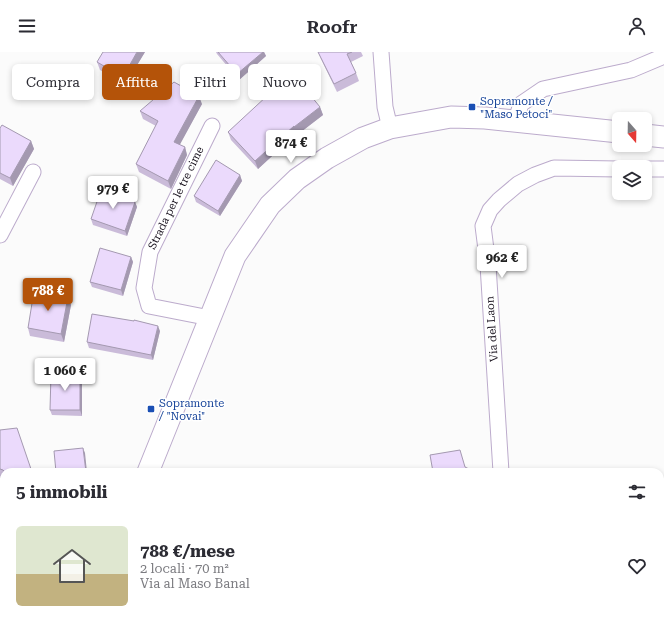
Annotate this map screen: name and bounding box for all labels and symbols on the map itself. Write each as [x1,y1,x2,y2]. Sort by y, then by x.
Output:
place label: Sopramonte / "Maso Petoci" [480,95,553,121]
marker: Sopramonte / "Maso Petoci" [467,102,477,112]
north arrow [612,112,652,152]
pin: 874 € [263,130,319,164]
street label: Strada per le tre cime [145,144,207,252]
pin: 979 € [85,176,141,210]
pin: 962 € [474,245,530,279]
pin: 788 € [20,278,76,312]
street label: Via del Laon [483,296,501,362]
pin: 1 060 € [28,358,102,392]
place label: Sopramonte / "Novai" [158,397,224,423]
marker: Sopramonte / "Novai" [146,404,156,414]

